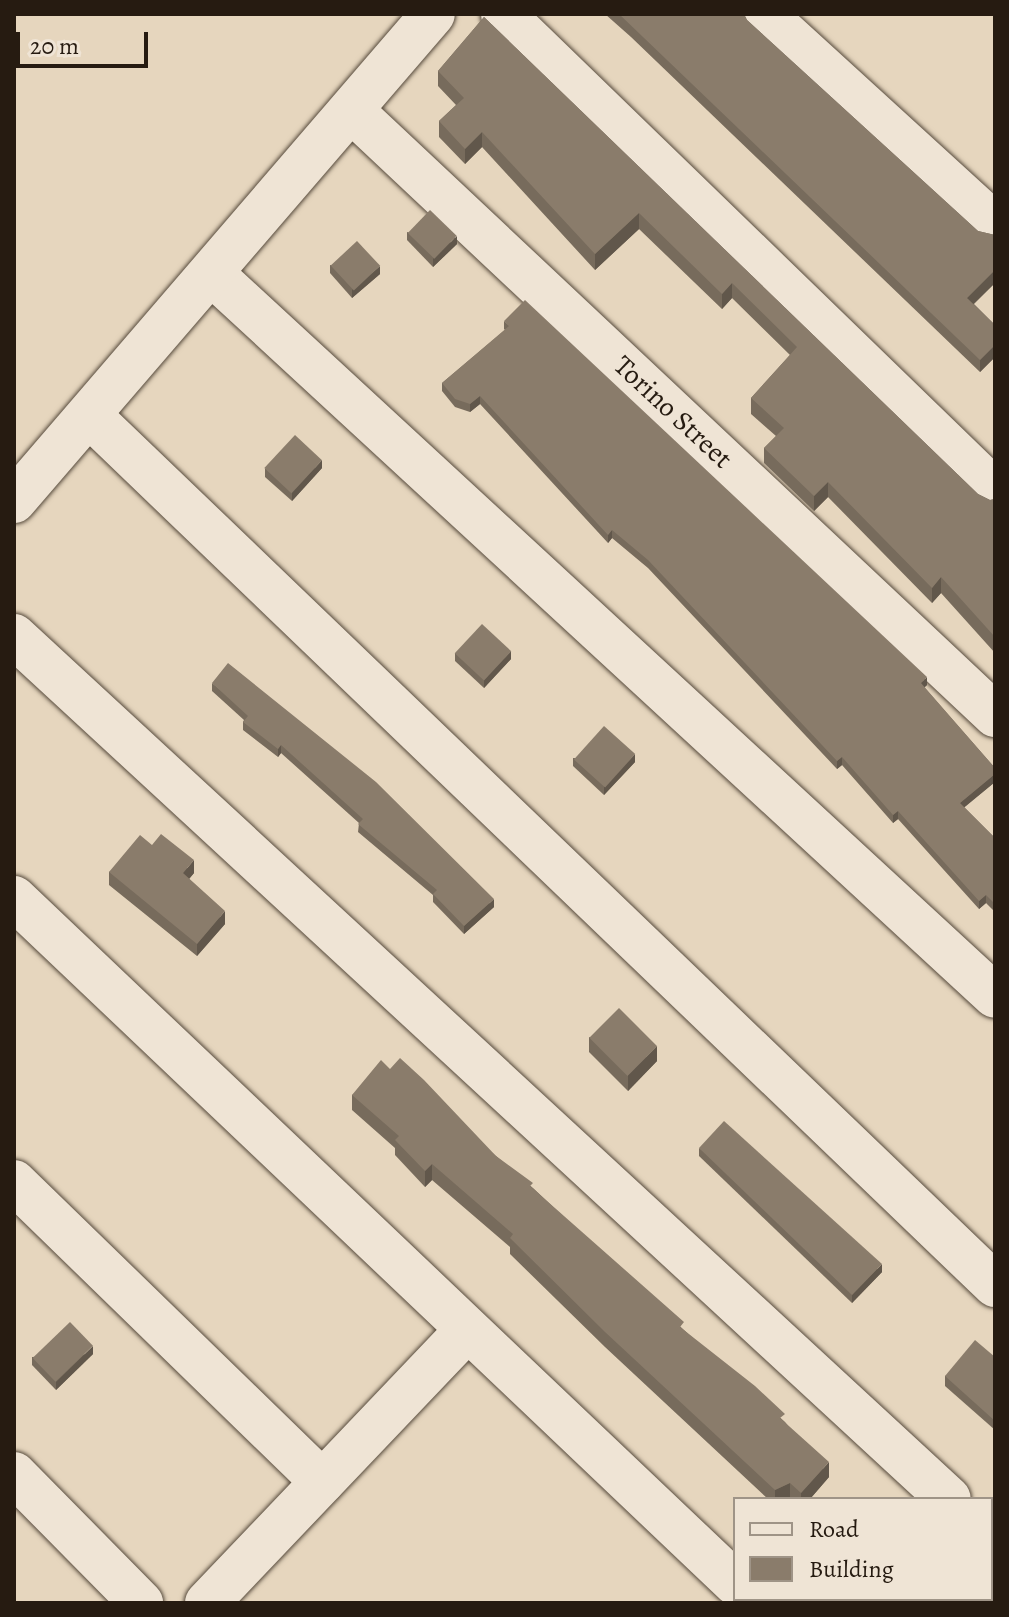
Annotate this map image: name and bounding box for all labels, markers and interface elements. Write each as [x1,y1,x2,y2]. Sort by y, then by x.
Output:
scale bar [20,16,152,66]
text: 20 m [30,30,79,62]
street label: Torino Street [607,349,739,475]
legend [733,1497,993,1601]
text: Road [809,1513,859,1545]
text: Building [809,1553,894,1585]

